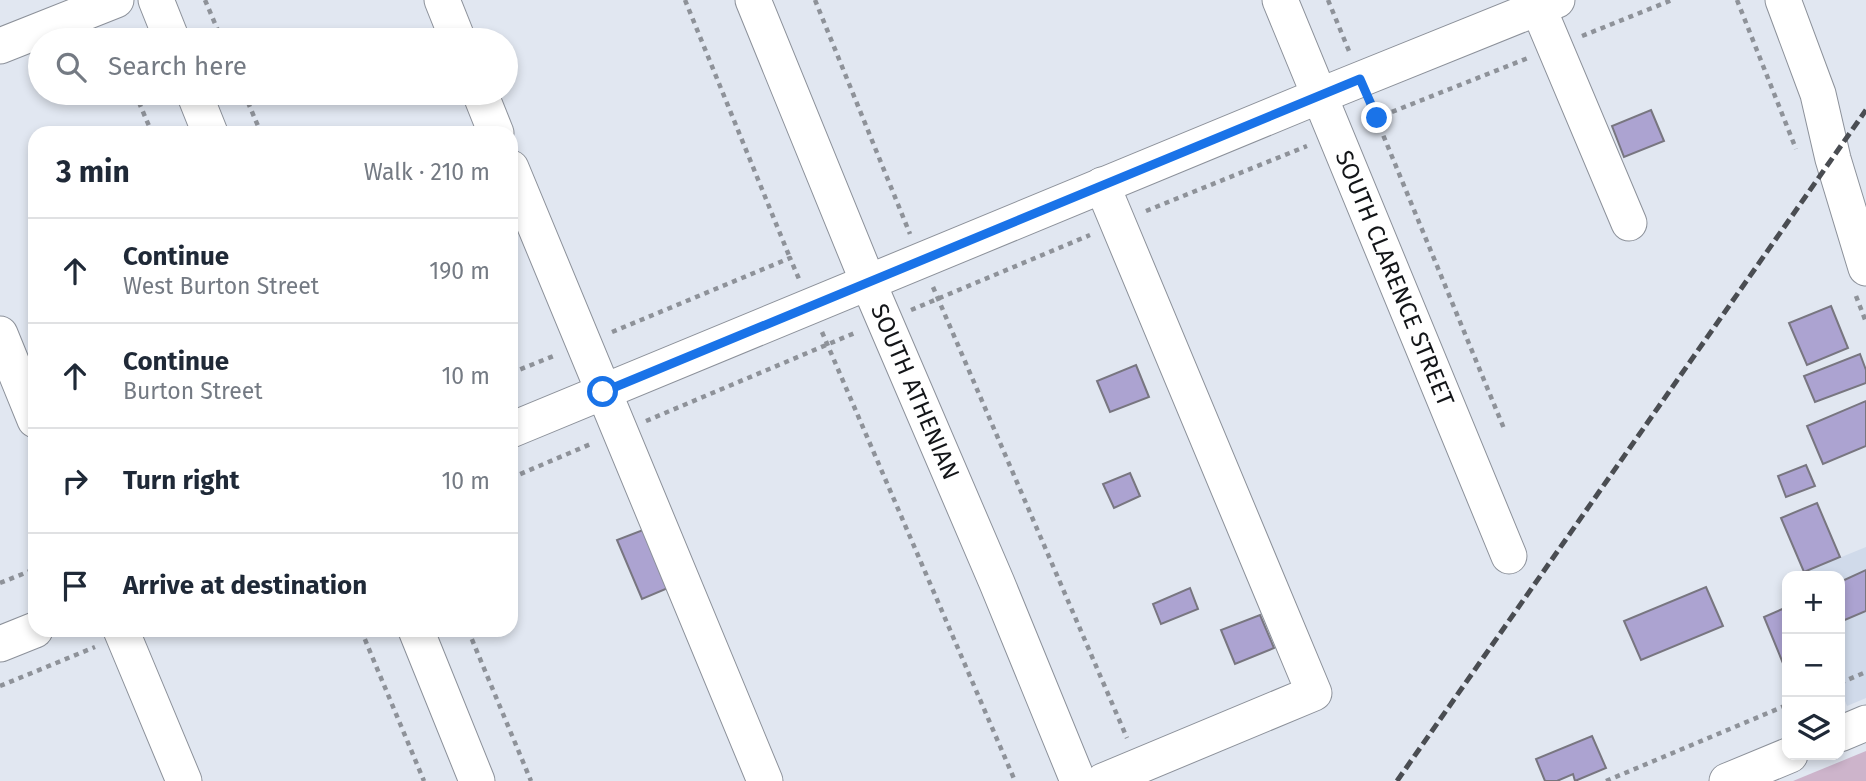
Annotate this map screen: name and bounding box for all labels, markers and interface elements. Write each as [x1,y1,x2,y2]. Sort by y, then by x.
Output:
search box [28,28,518,105]
icon: search [52,48,90,86]
text: Search here [108,51,247,82]
route end [1361,102,1392,133]
street label: SOUTH CLARENCE STREET [1330,146,1460,411]
text: 3 min [56,154,130,190]
text: Walk · 210 m [364,158,490,186]
text: Continue [123,241,229,272]
icon: ahead [56,252,94,290]
text: 190 m [429,257,490,285]
text: West Burton Street [123,272,319,300]
street label: SOUTH ATHENIAN [865,300,965,484]
text: Continue [123,346,229,377]
icon: ahead [56,357,94,395]
text: 10 m [441,362,490,390]
route start [587,376,618,407]
text: Burton Street [123,377,263,405]
icon: right [56,462,94,500]
text: Turn right [123,465,240,496]
text: 10 m [441,467,490,495]
icon: arrive [56,567,94,605]
text: Arrive at destination [123,570,367,601]
map controls [1782,571,1845,760]
button: + [1782,571,1845,634]
button: − [1782,634,1845,697]
button: layers [1782,697,1845,760]

